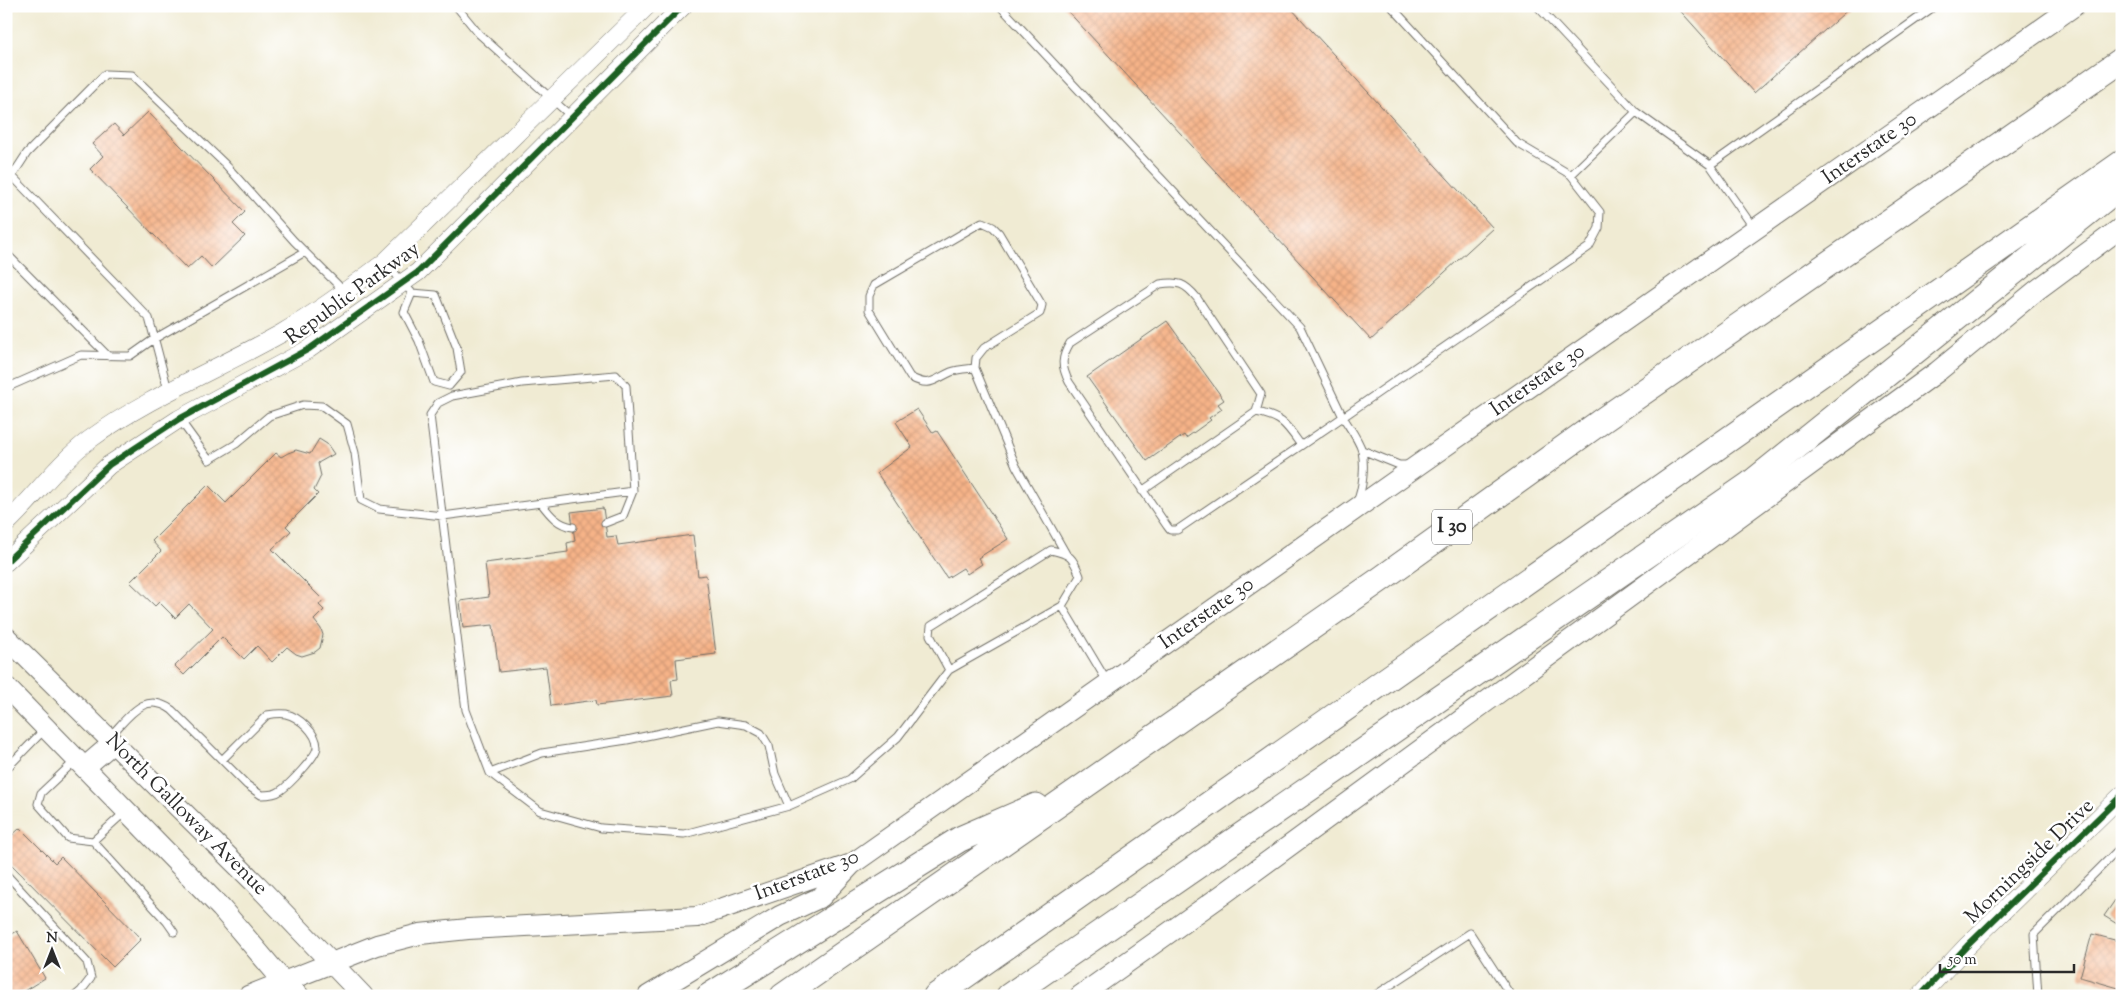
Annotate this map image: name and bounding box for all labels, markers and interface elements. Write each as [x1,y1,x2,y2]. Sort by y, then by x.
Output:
street label: Interstate 30 [1816,105,1924,193]
street label: Republic Parkway [279,235,427,353]
street label: Interstate 30 [1484,337,1592,425]
road number: I 30 [1432,510,1472,544]
street label: Interstate 30 [1153,570,1261,658]
street label: North Galloway Avenue [98,727,274,903]
street label: Morningside Drive [1959,792,2101,932]
street label: Interstate 30 [750,842,864,910]
north arrow [28,924,78,974]
text: N [46,929,58,949]
scale bar [1940,942,2074,974]
text: 50 m [1947,950,1977,971]

